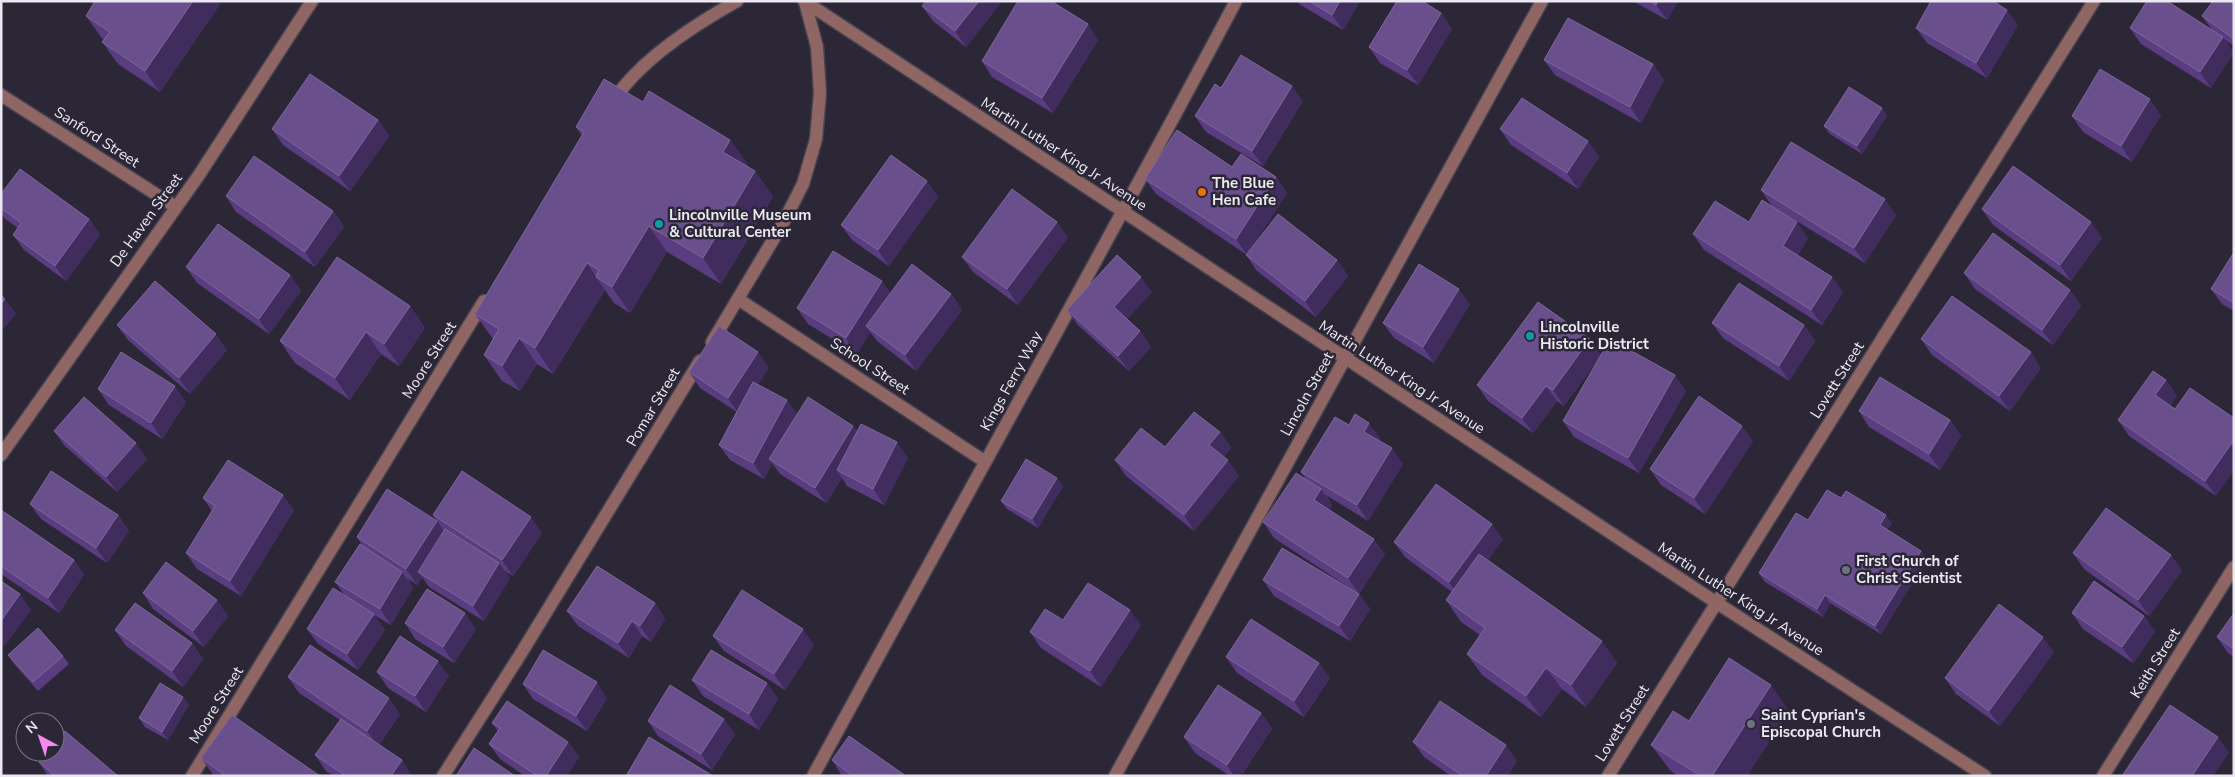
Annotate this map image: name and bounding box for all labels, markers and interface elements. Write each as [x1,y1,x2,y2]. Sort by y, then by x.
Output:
street label: Martin Luther King Jr Avenue [977,93,1151,215]
street label: Sanford Street [51,102,144,172]
street label: De Haven Street [105,169,187,271]
place label: The Blue Hen Cafe [1212,173,1276,210]
marker: The Blue Hen Cafe [1196,186,1208,198]
place label: Lincolnville Museum & Cultural Center [669,205,812,242]
marker: Lincolnville Museum & Cultural Center [653,218,665,230]
street label: Martin Luther King Jr Avenue [1315,316,1489,438]
street label: Moore Street [397,317,461,402]
place label: Lincolnville Historic District [1540,317,1649,354]
street label: Kings Ferry Way [975,327,1047,434]
marker: Lincolnville Historic District [1524,330,1536,342]
street label: School Street [827,333,914,399]
street label: Lovett Street [1805,337,1869,422]
street label: Lincoln Street [1276,348,1339,440]
street label: Pomar Street [622,363,685,450]
street label: Martin Luther King Jr Avenue [1654,538,1828,660]
place label: First Church of Christ Scientist [1856,551,1962,588]
marker: First Church of Christ Scientist [1840,564,1852,576]
street label: Keith Street [2126,623,2185,702]
street label: Moore Street [184,662,248,747]
street label: Lovett Street [1590,680,1654,765]
place label: Saint Cyprian's Episcopal Church [1761,705,1881,742]
north arrow [15,712,65,762]
text: N [22,717,42,738]
marker: Saint Cyprian's Episcopal Church [1745,718,1757,730]

